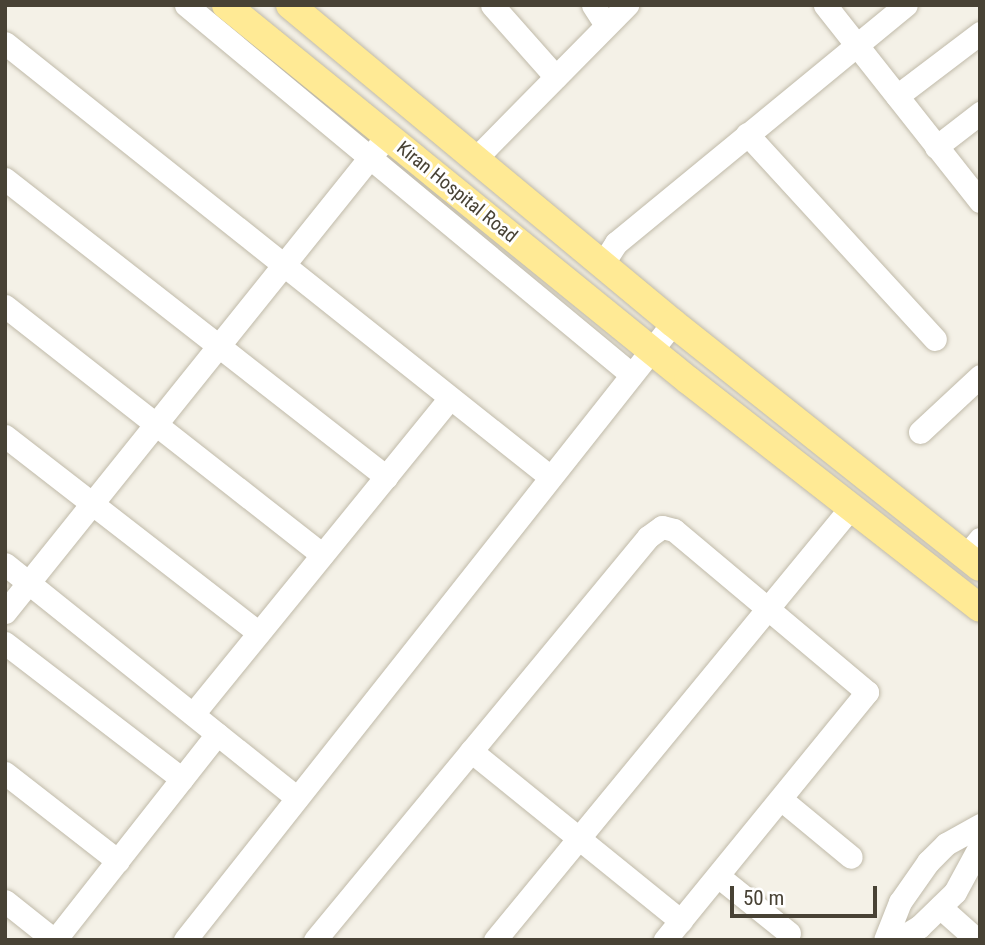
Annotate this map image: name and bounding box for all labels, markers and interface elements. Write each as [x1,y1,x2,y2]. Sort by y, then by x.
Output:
street label: Kiran Hospital Road [392,137,522,247]
scale bar [733,872,880,916]
text: 50 m [743,886,784,910]

